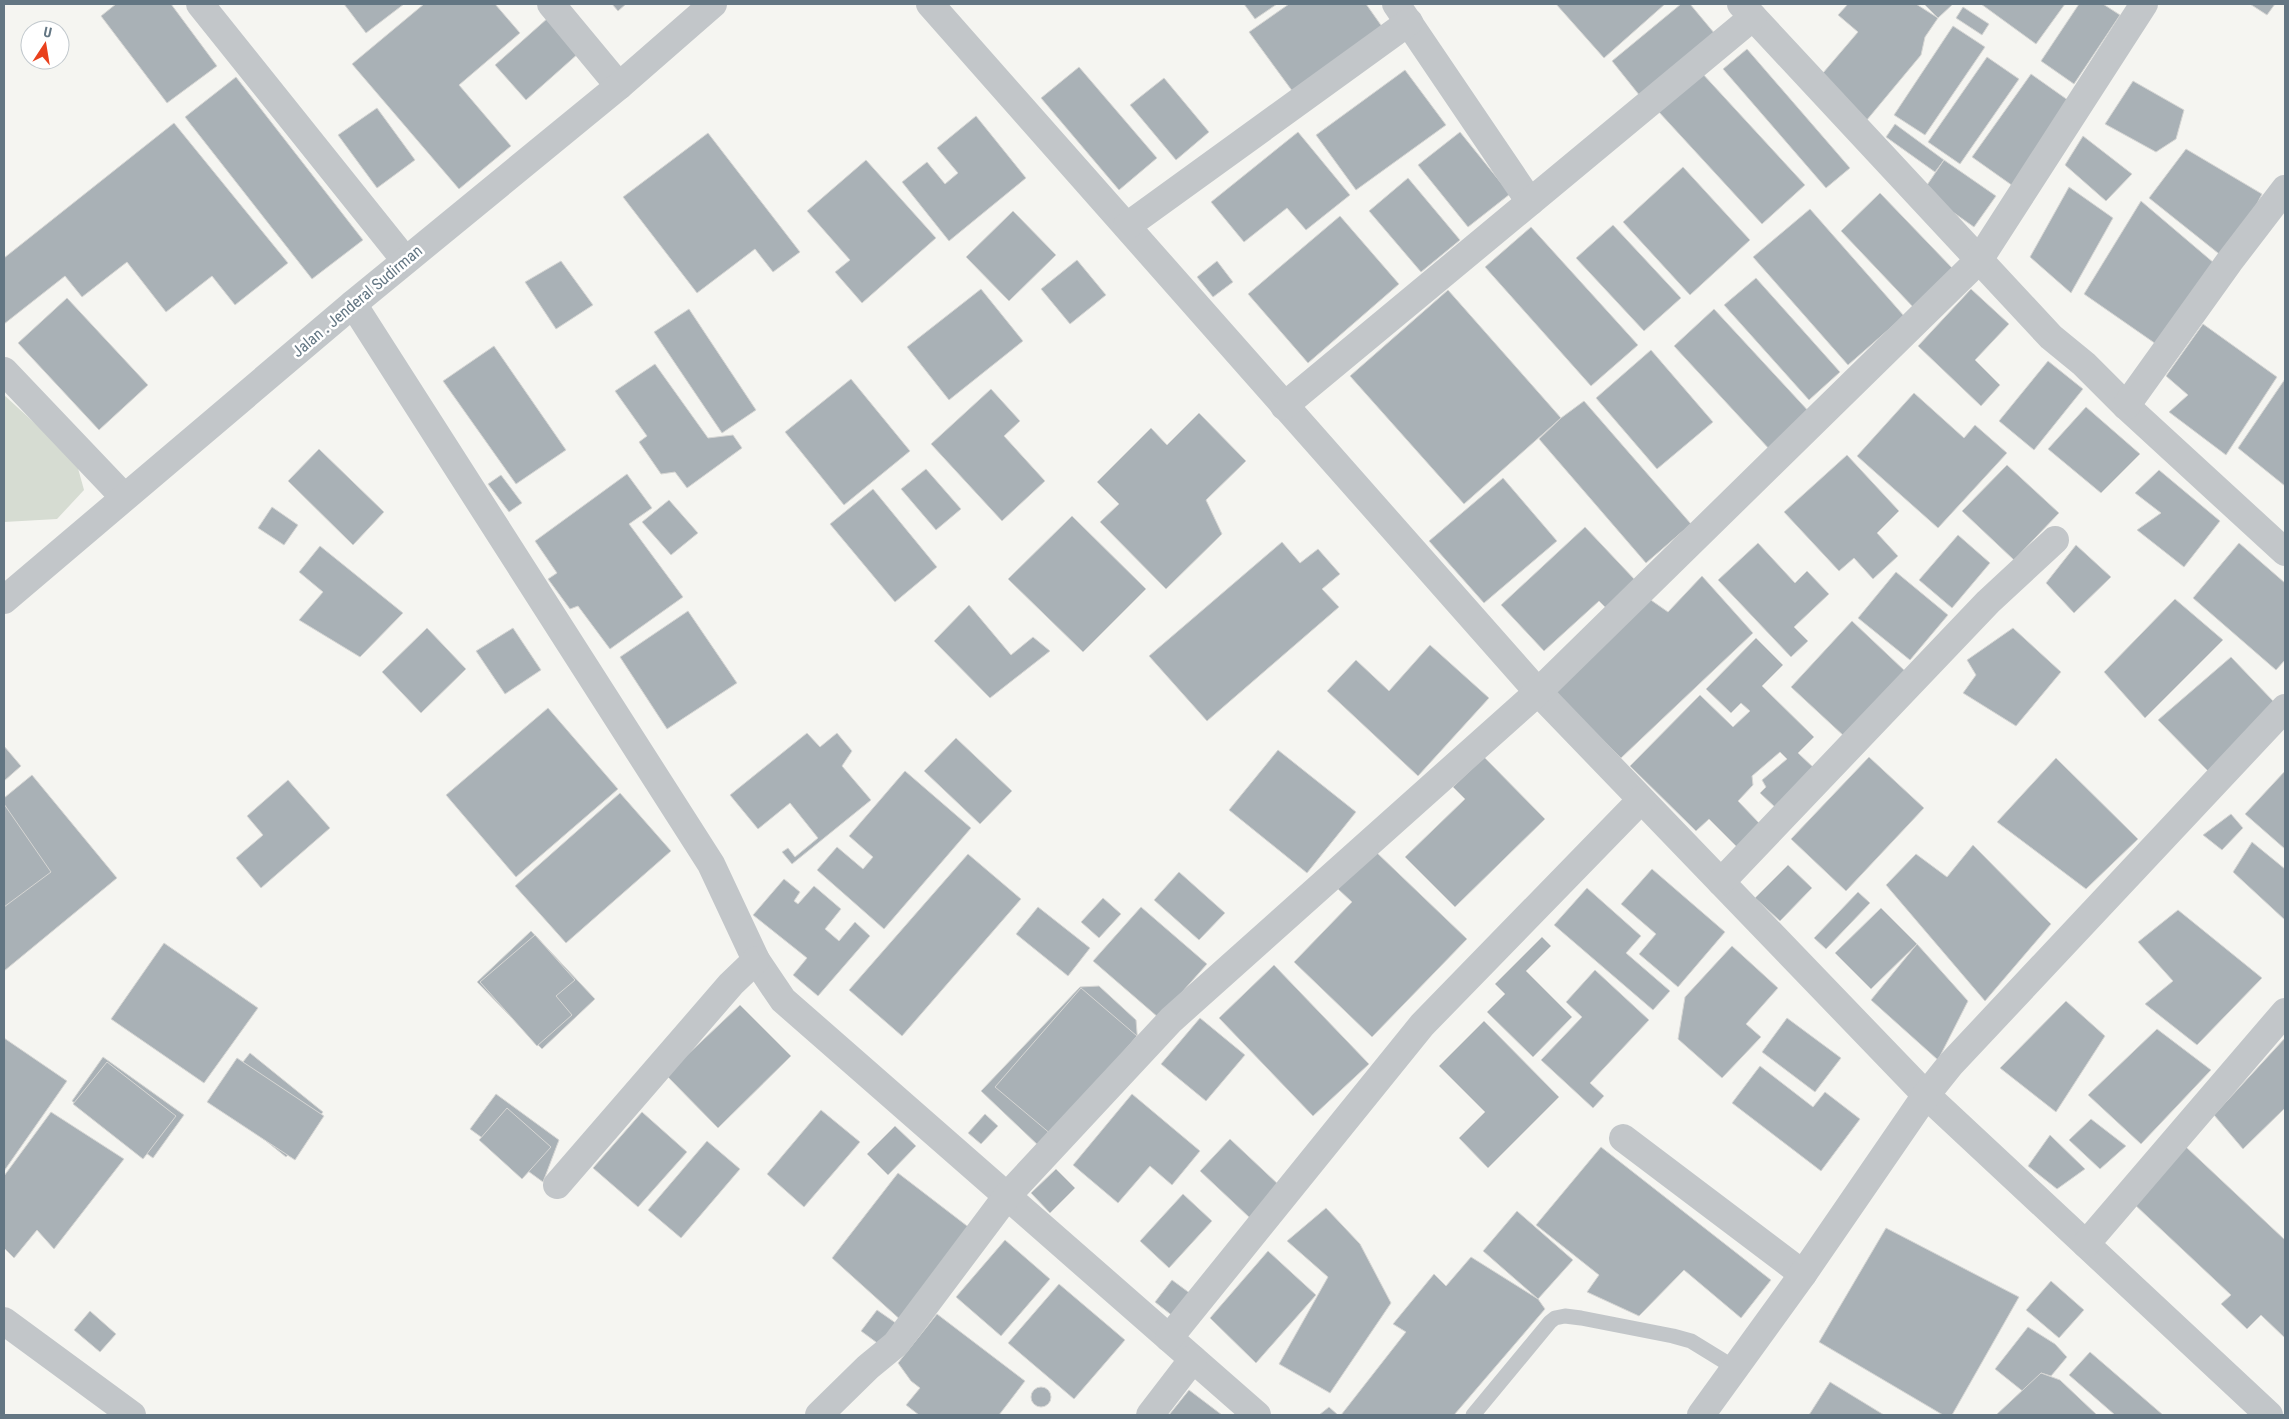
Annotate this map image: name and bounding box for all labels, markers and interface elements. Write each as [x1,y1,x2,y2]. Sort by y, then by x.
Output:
north arrow [20,20,70,70]
text: U [42,24,53,41]
street label: Jalan . Jenderal Sudirman [288,241,426,361]

